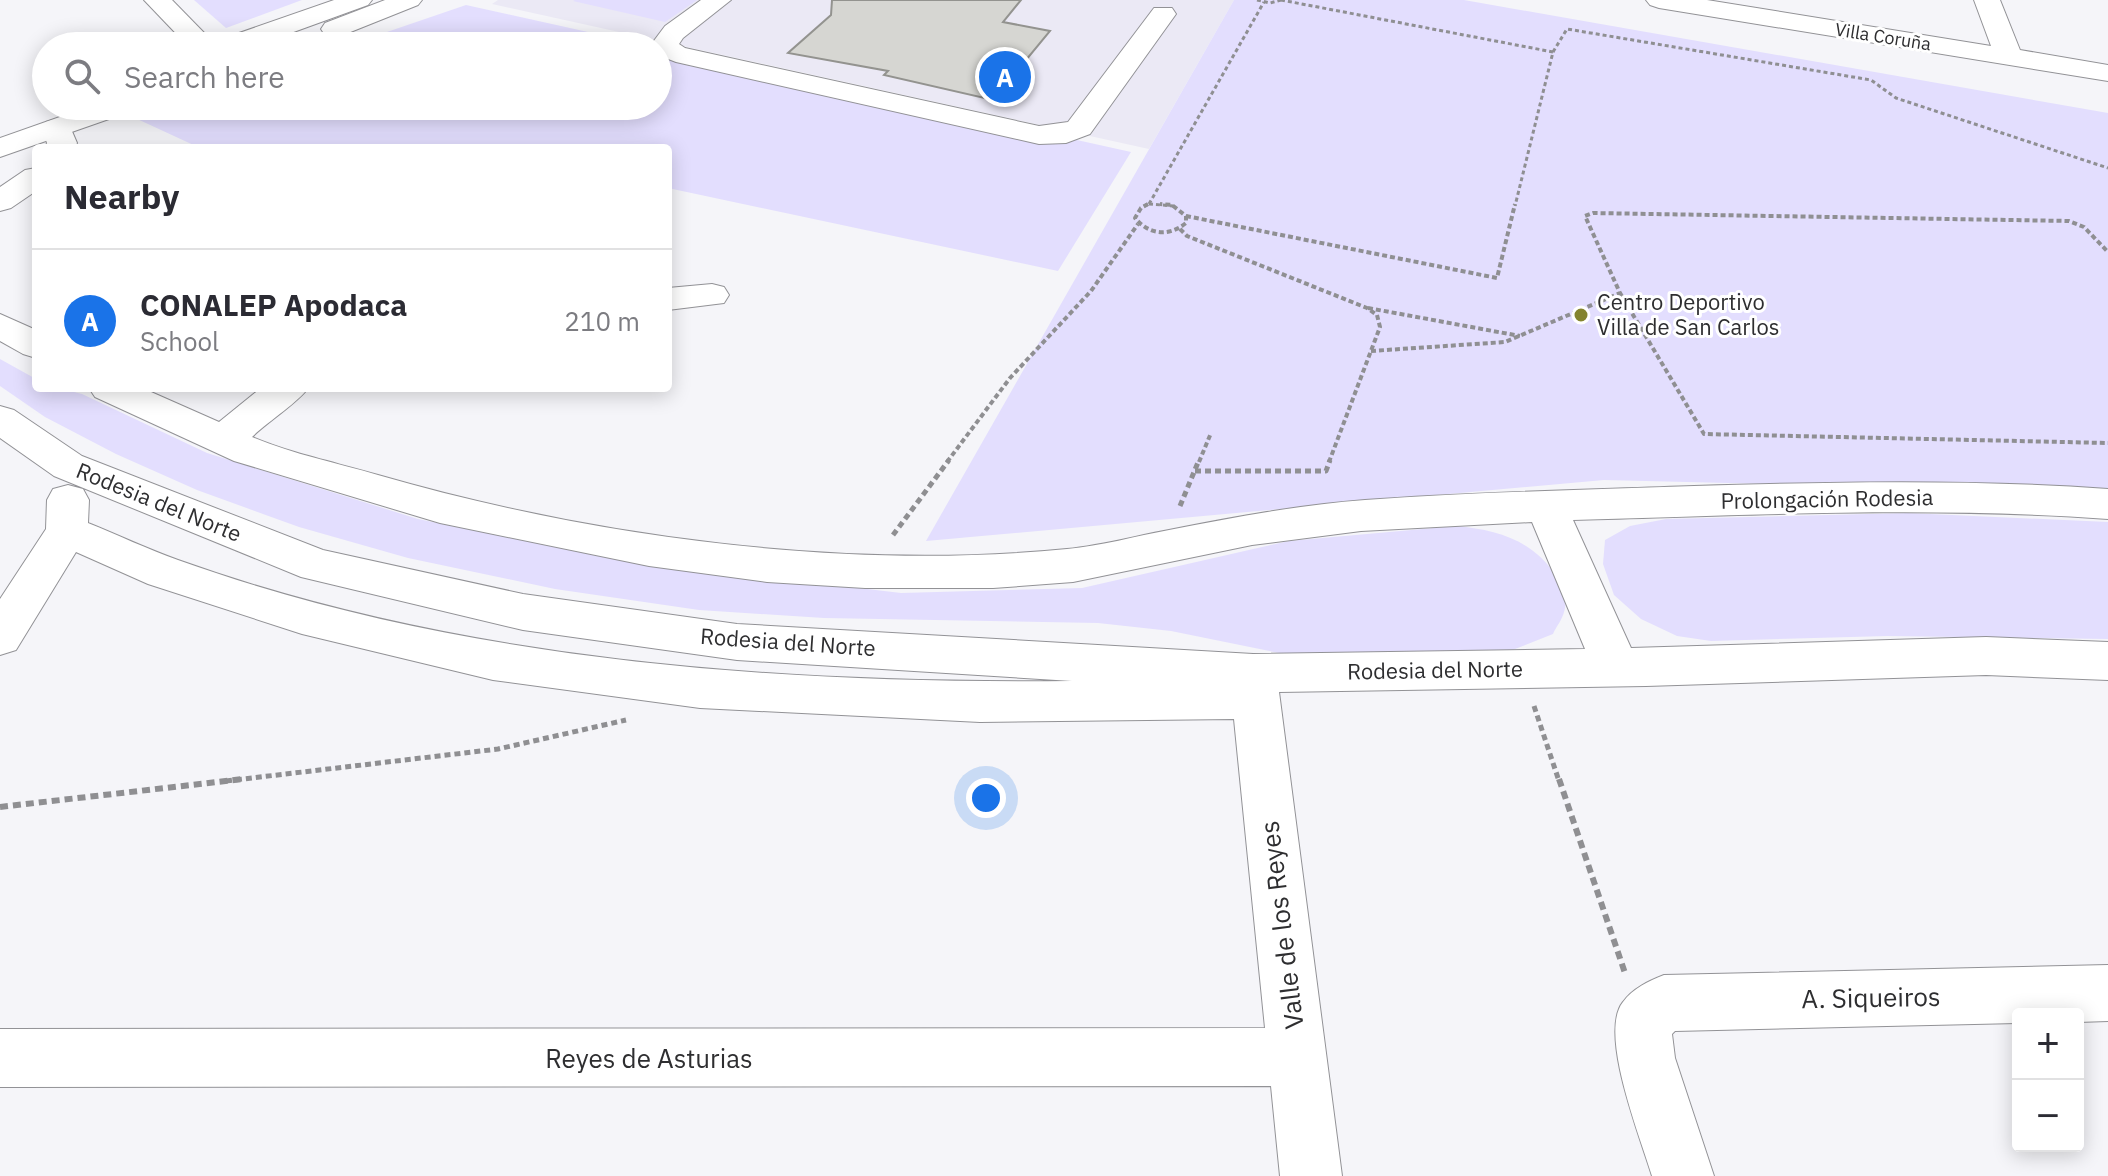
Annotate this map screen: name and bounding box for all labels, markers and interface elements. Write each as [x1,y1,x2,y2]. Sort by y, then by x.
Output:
street label: Villa Coruña [1833,18,1933,56]
search box [32,32,672,120]
pin: A [979,47,1031,107]
icon: search [60,54,104,98]
text: Search here [124,57,285,96]
text: Nearby [64,174,179,218]
text: CONALEP Apodaca [140,285,407,324]
place label: Centro Deportivo Villa de San Carlos [1597,287,1779,341]
text: A [81,304,99,338]
text: 210 m [564,304,640,338]
marker: Centro Deportivo Villa de San Carlos [1572,306,1590,324]
text: School [140,324,219,358]
street label: Rodesia del Norte [72,455,246,548]
street label: Prolongación Rodesia [1720,482,1934,515]
street label: Rodesia del Norte [699,621,877,662]
street label: Rodesia del Norte [1347,653,1523,686]
your location [966,778,1006,818]
street label: Valle de los Reyes [1251,819,1311,1031]
street label: A. Siqueiros [1801,979,1941,1015]
map controls [2012,1008,2084,1152]
button: + [2012,1008,2084,1080]
street label: Reyes de Asturias [545,1041,753,1075]
button: − [2012,1080,2084,1152]

